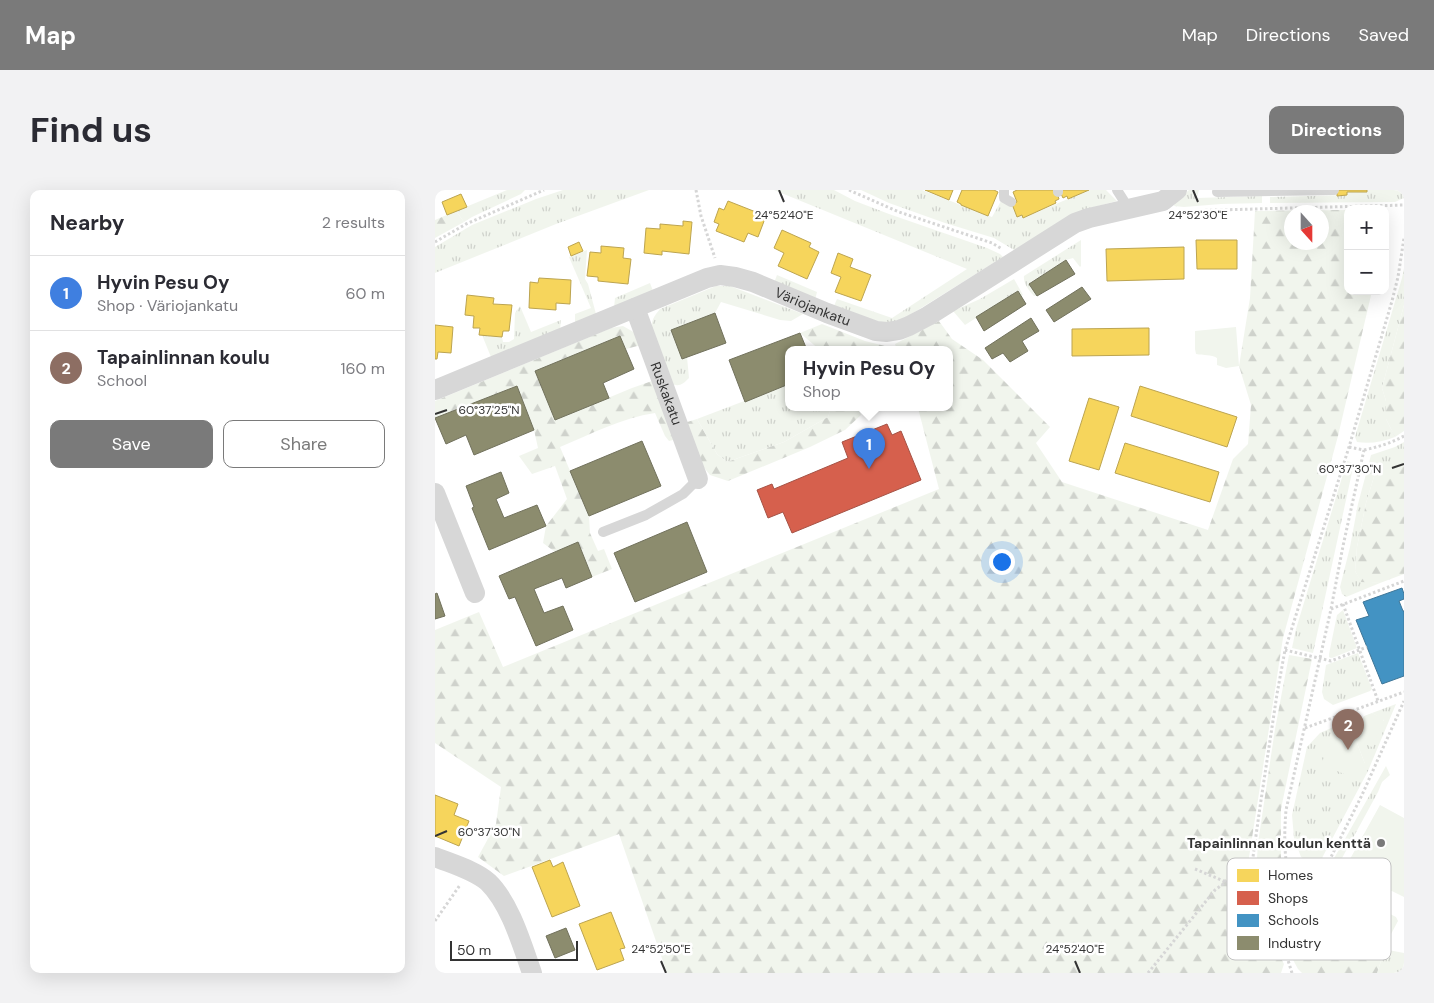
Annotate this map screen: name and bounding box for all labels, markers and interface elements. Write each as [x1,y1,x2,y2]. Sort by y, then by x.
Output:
text: Map [25,20,76,51]
text: Map [1182,23,1218,47]
text: Directions [1246,23,1331,47]
text: Saved [1359,23,1409,47]
button: Directions [1269,106,1404,154]
text: Find us [30,107,152,153]
north arrow [1284,205,1329,250]
map controls [1344,205,1389,295]
button: + [1344,205,1389,250]
text: 24°52'40"E [754,207,814,223]
text: 24°52'30"E [1168,207,1228,223]
text: Nearby [50,209,124,237]
text: 2 results [322,212,385,233]
button: − [1344,250,1389,295]
text: Hyvin Pesu Oy [97,270,229,295]
text: 1 [63,283,69,304]
text: 60 m [345,283,385,304]
street label: Väriojankatu [772,283,853,330]
text: Shop · Väriojankatu [97,295,238,316]
text: Tapainlinnan koulu [97,345,270,370]
popup [785,346,953,411]
text: Hyvin Pesu Oy [803,356,935,381]
text: 2 [61,358,71,379]
text: 160 m [341,358,385,379]
street label: Ruskakatu [647,359,686,427]
text: School [97,370,147,391]
text: Shop [803,381,841,402]
text: 60°37'25"N [458,402,520,418]
button: Save [50,420,213,468]
button: Share [223,420,385,468]
pin: 1 [853,428,885,469]
text: 60°37'30"N [1319,461,1381,477]
your location [989,549,1015,575]
pin: 2 [1332,709,1364,750]
text: 60°37'30"N [458,824,520,840]
place label: Tapainlinnan koulun kenttä [1187,834,1371,852]
marker: Tapainlinnan koulun kenttä [1375,837,1387,849]
legend [1227,858,1391,960]
text: Homes [1268,866,1313,884]
text: Shops [1268,889,1308,907]
text: Schools [1268,911,1319,929]
text: Industry [1268,934,1321,952]
scale bar [450,938,577,961]
text: 50 m [457,941,491,959]
text: 24°52'50"E [631,941,691,957]
text: 24°52'40"E [1045,941,1105,957]

